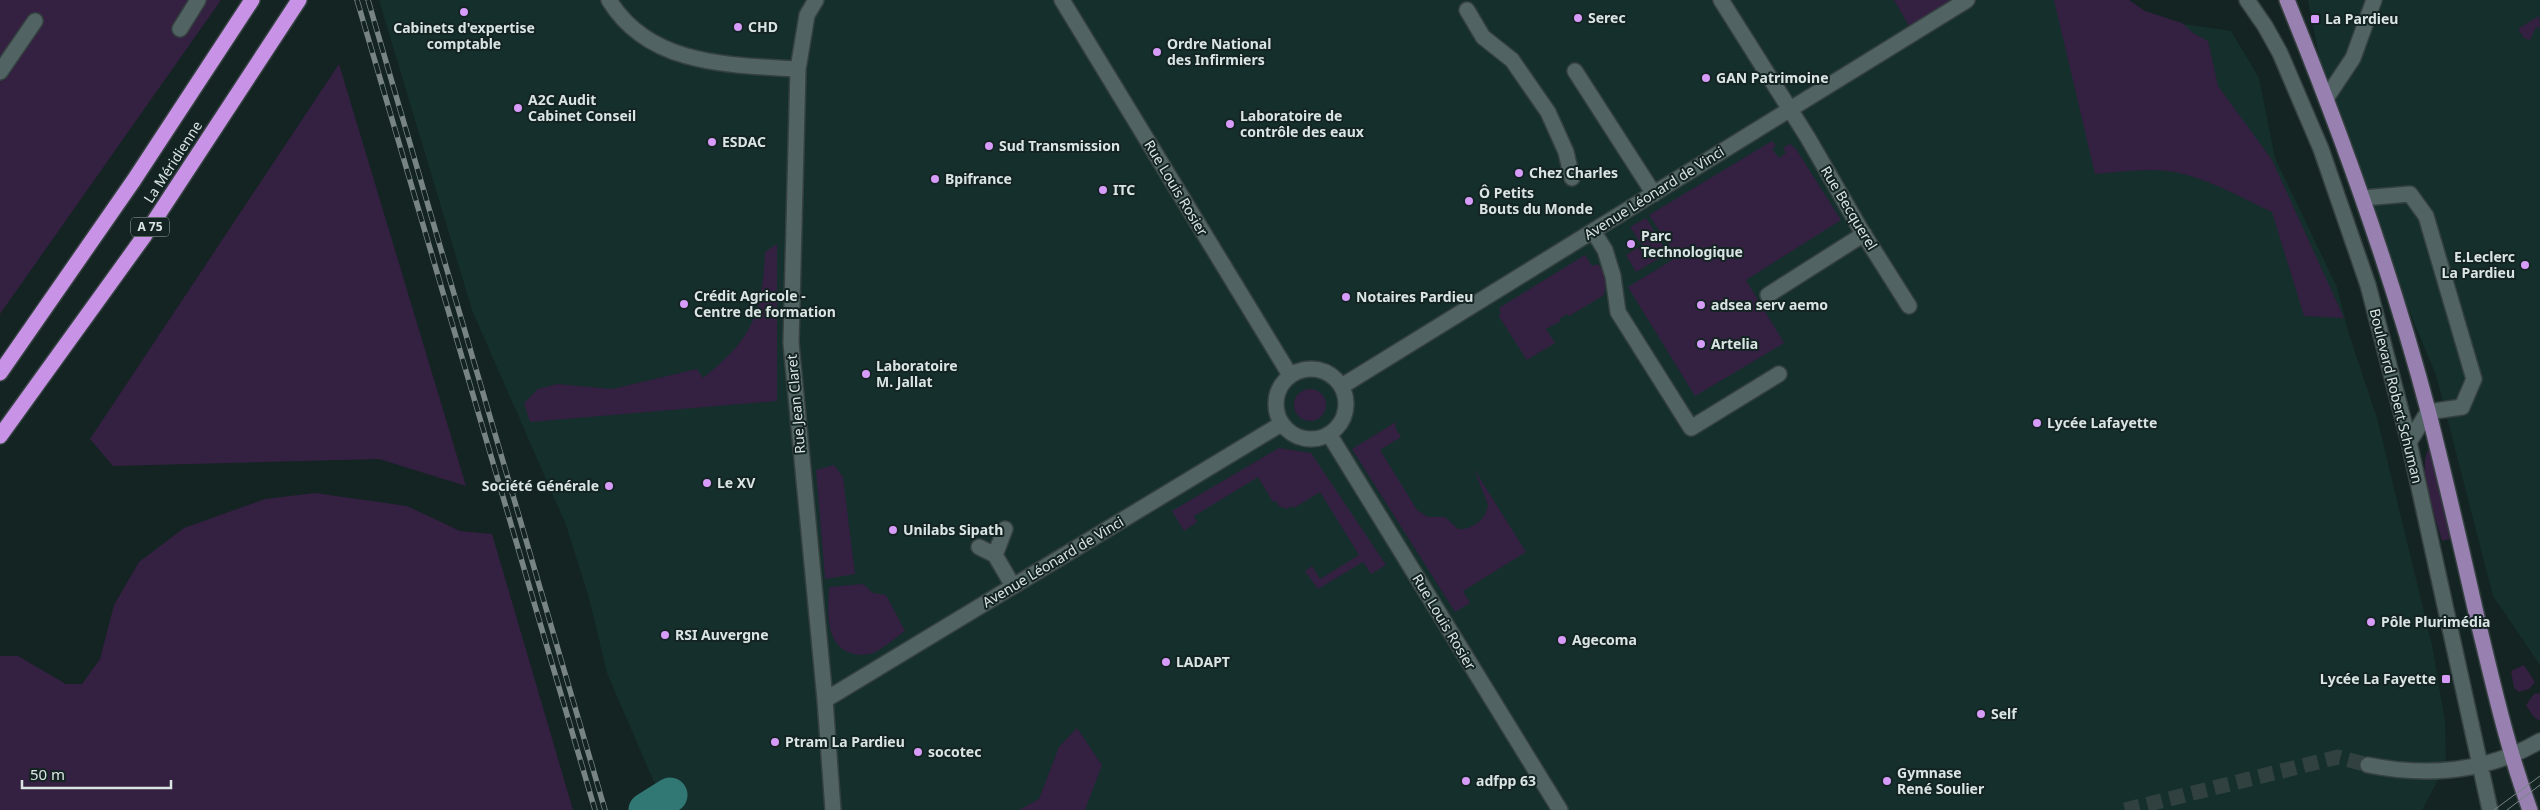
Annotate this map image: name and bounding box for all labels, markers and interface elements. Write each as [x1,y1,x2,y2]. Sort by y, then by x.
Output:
marker: Cabinets d'expertise comptable [458,6,470,18]
place label: Serec [1588,8,1626,27]
place label: La Pardieu [2325,9,2398,28]
marker: Serec [1572,12,1584,24]
marker: La Pardieu [2309,13,2321,25]
place label: CHD [748,17,778,36]
place label: Cabinets d'expertise comptable [393,18,535,53]
marker: CHD [732,21,744,33]
place label: Ordre National des Infirmiers [1167,34,1271,69]
marker: Ordre National des Infirmiers [1151,46,1163,58]
place label: GAN Patrimoine [1716,68,1829,87]
marker: GAN Patrimoine [1700,72,1712,84]
place label: A2C Audit Cabinet Conseil [528,90,636,125]
marker: A2C Audit Cabinet Conseil [512,102,524,114]
place label: Laboratoire de contrôle des eaux [1240,106,1365,141]
street label: La Méridienne [139,117,206,206]
marker: Laboratoire de contrôle des eaux [1224,118,1236,130]
place label: ESDAC [722,132,766,151]
marker: ESDAC [706,136,718,148]
place label: Sud Transmission [999,136,1120,155]
street label: Rue Louis Rosier [1140,136,1213,239]
marker: Sud Transmission [983,140,995,152]
street label: Avenue Léonard de Vinci [1580,142,1727,244]
street label: Rue Becquerel [1817,162,1882,253]
place label: Chez Charles [1529,163,1618,182]
marker: Chez Charles [1513,167,1525,179]
place label: Bpifrance [945,169,1012,188]
marker: Bpifrance [929,173,941,185]
place label: ITC [1113,180,1135,199]
place label: Ô Petits Bouts du Monde [1479,183,1593,218]
marker: ITC [1097,184,1109,196]
marker: Ô Petits Bouts du Monde [1463,195,1475,207]
road number: A 75 [131,218,169,236]
place label: Parc Technologique [1641,226,1743,261]
marker: Parc Technologique [1625,238,1637,250]
place label: E.Leclerc La Pardieu [2442,247,2515,282]
marker: E.Leclerc La Pardieu [2519,259,2531,271]
place label: Crédit Agricole - Centre de formation [694,286,836,321]
place label: Notaires Pardieu [1356,287,1473,306]
marker: Notaires Pardieu [1340,291,1352,303]
place label: adsea serv aemo [1711,295,1828,314]
marker: Crédit Agricole - Centre de formation [678,298,690,310]
marker: adsea serv aemo [1695,299,1707,311]
street label: Boulevard Robert Schuman [2366,306,2427,485]
place label: Artelia [1711,334,1758,353]
marker: Artelia [1695,338,1707,350]
street label: Rue Jean Claret [782,354,809,454]
place label: Laboratoire M. Jallat [876,356,958,391]
marker: Laboratoire M. Jallat [860,368,872,380]
place label: Lycée Lafayette [2047,413,2157,432]
marker: Lycée Lafayette [2031,417,2043,429]
place label: Le XV [717,473,756,492]
place label: Société Générale [482,476,599,495]
marker: Le XV [701,477,713,489]
marker: Société Générale [603,480,615,492]
street label: Avenue Léonard de Vinci [978,512,1127,611]
place label: Unilabs Sipath [903,520,1003,539]
marker: Unilabs Sipath [887,524,899,536]
street label: Rue Louis Rosier [1408,570,1481,673]
place label: Pôle Plurimédia [2381,612,2490,631]
marker: Pôle Plurimédia [2365,616,2377,628]
place label: RSI Auvergne [675,625,769,644]
marker: RSI Auvergne [659,629,671,641]
place label: Agecoma [1572,630,1637,649]
marker: Agecoma [1556,634,1568,646]
place label: LADAPT [1176,652,1230,671]
marker: LADAPT [1160,656,1172,668]
place label: Lycée La Fayette [2320,669,2436,688]
marker: Lycée La Fayette [2440,673,2452,685]
place label: Self [1991,704,2018,723]
marker: Self [1975,708,1987,720]
place label: Ptram La Pardieu [785,732,905,751]
marker: Ptram La Pardieu [769,736,781,748]
place label: socotec [928,742,981,761]
marker: socotec [912,746,924,758]
scale bar [22,758,171,790]
place label: Gymnase René Soulier [1897,763,1985,798]
text: 50 m [30,764,65,784]
place label: adfpp 63 [1476,771,1536,790]
marker: adfpp 63 [1460,775,1472,787]
marker: Gymnase René Soulier [1881,775,1893,787]

